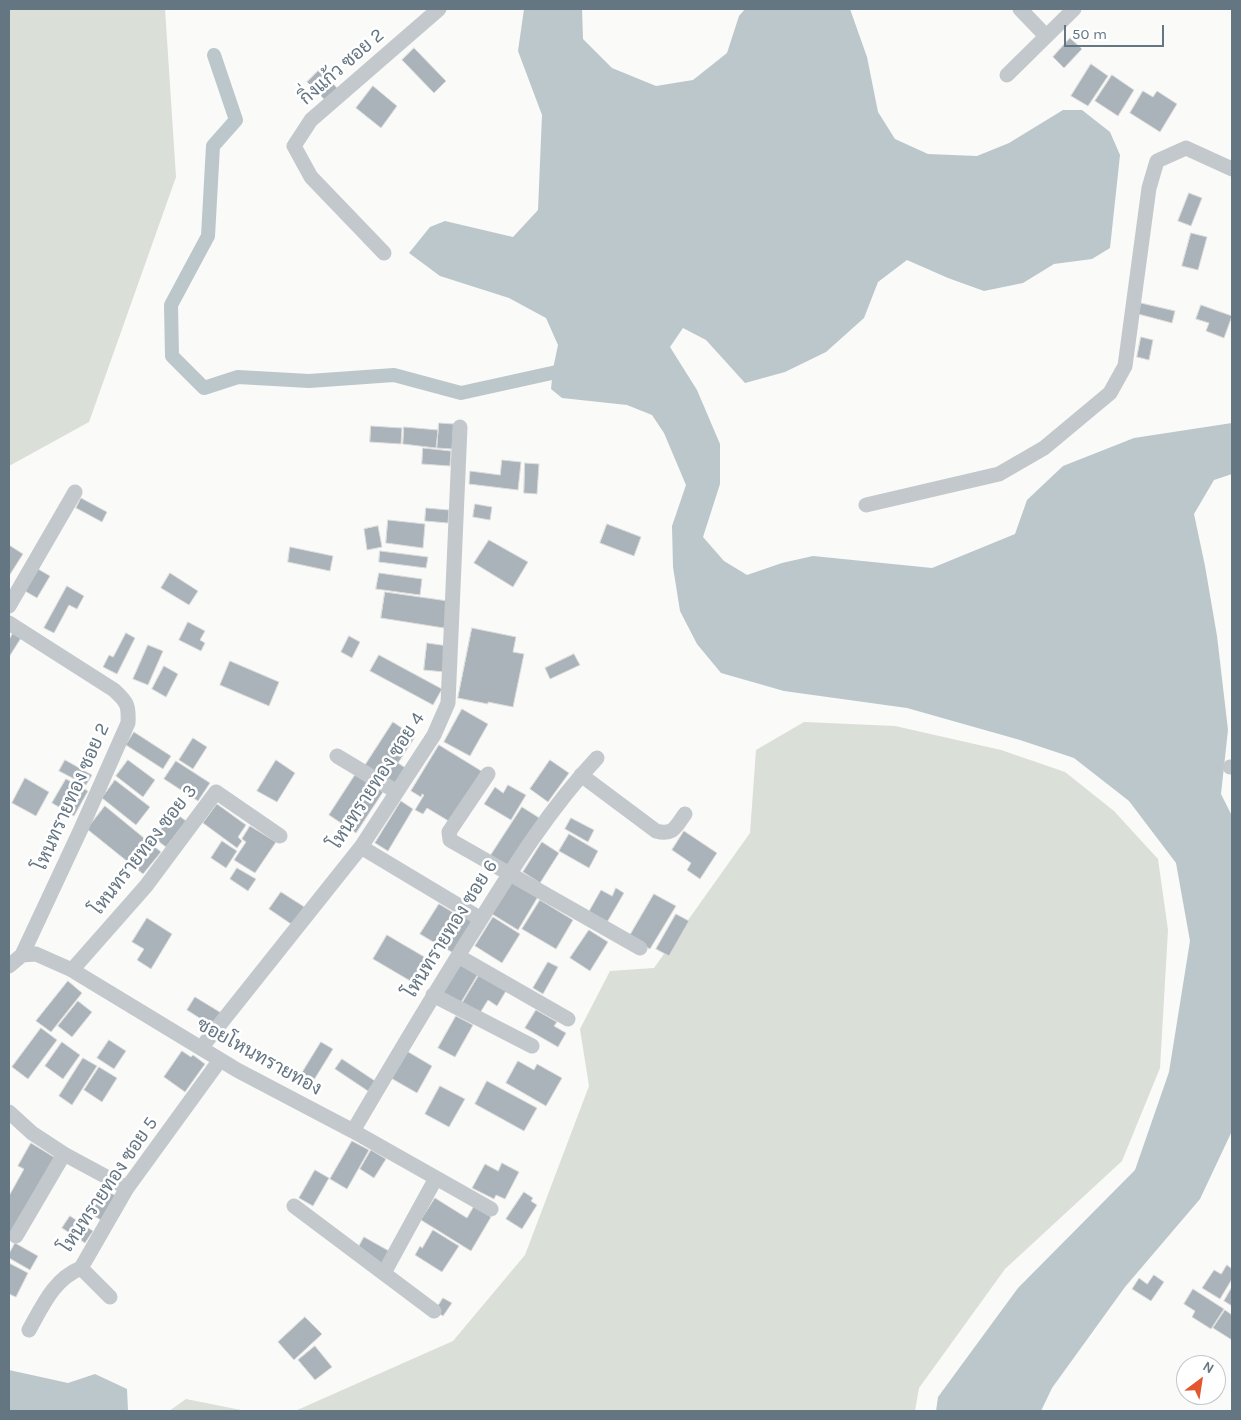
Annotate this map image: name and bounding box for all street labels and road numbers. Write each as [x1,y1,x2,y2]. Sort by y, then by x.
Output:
street label: กิ่งแก้ว ซอย 2 [295,24,389,110]
street label: โหนทรายทอง ซอย 4 [324,708,430,854]
street label: โหนทรายทอง ซอย 2 [29,720,115,874]
street label: โหนทรายทอง ซอย 3 [86,780,202,920]
street label: โหนทรายทอง ซอย 6 [399,856,503,1002]
street label: ซอยโหนทรายทอง [193,1013,325,1101]
street label: โหนทรายทอง ซอย 5 [55,1113,163,1257]

